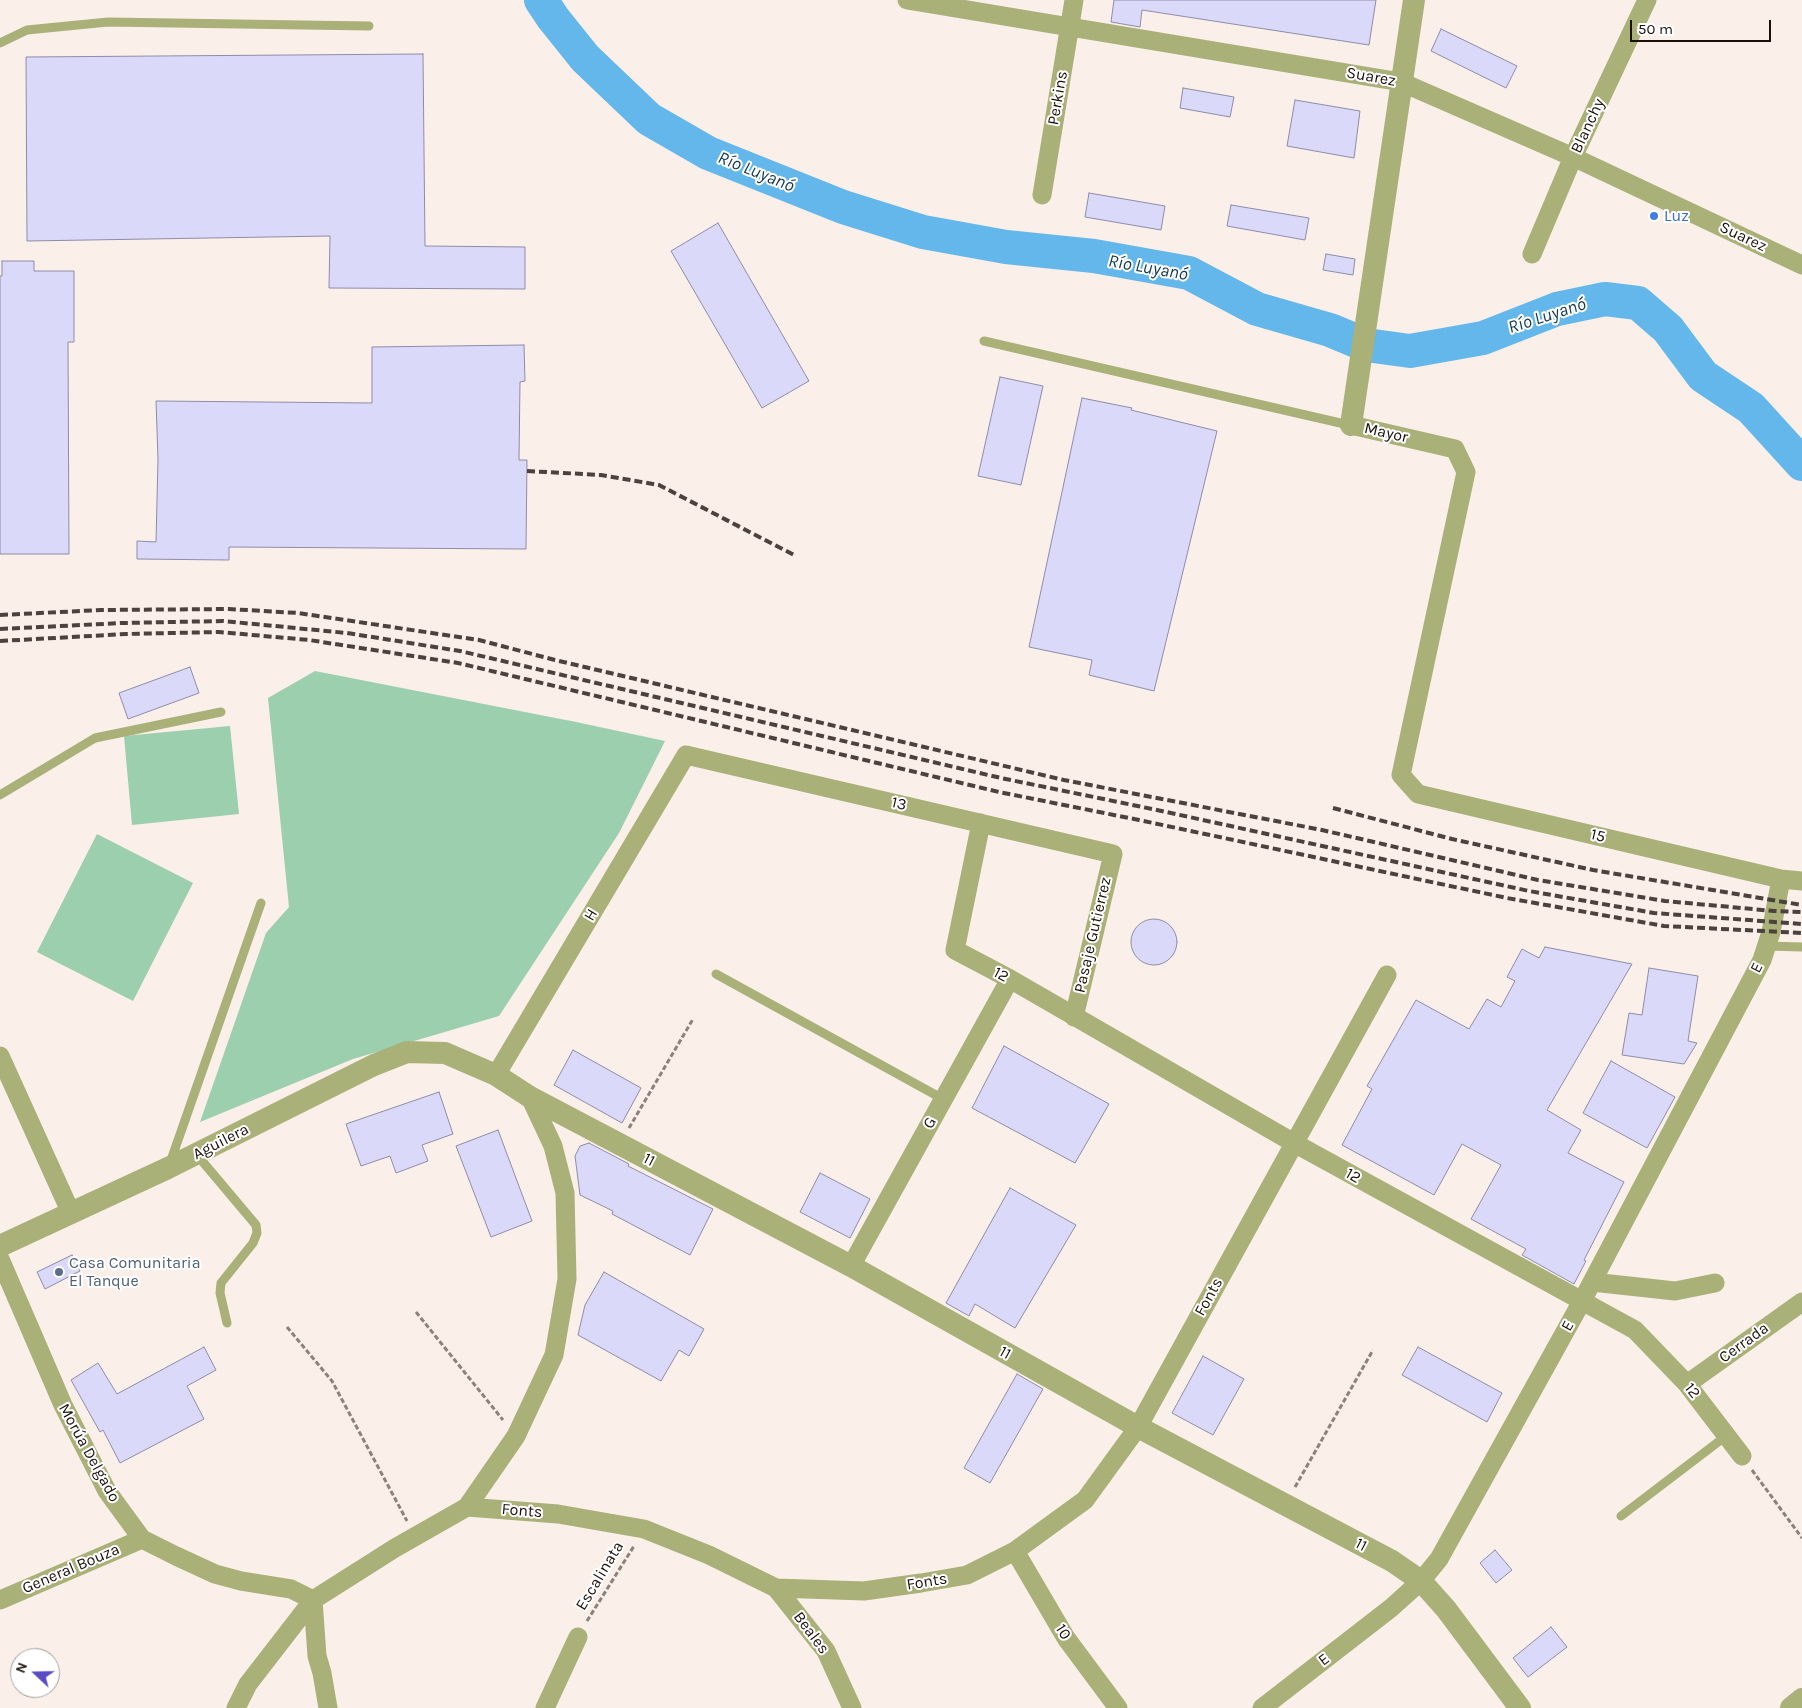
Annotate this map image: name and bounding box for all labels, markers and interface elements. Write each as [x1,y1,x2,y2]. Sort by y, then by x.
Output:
scale bar [1632,10,1773,42]
text: 50 m [1638,20,1673,38]
street label: Suarez [1345,63,1397,91]
street label: Perkins [1044,69,1072,127]
street label: Blanchy [1567,96,1609,156]
water label: Río Luyanó [715,147,797,197]
place label: Luz [1664,206,1689,226]
marker: Luz [1648,210,1660,222]
street label: Suarez [1716,218,1770,256]
water label: Río Luyanó [1107,250,1189,286]
water label: Río Luyanó [1505,293,1589,339]
street label: Mayor [1362,419,1410,447]
street label: 13 [890,793,908,815]
street label: 15 [1589,825,1607,847]
street label: Pasaje Gutierrez [1070,875,1116,995]
street label: H [580,905,602,925]
street label: E [1746,960,1768,976]
street label: 12 [990,963,1012,987]
street label: G [919,1114,941,1132]
street label: Aguilera [190,1120,252,1164]
street label: 11 [640,1149,658,1171]
street label: 12 [1342,1164,1364,1188]
place label: Casa Comunitaria El Tanque [69,1253,200,1291]
marker: Casa Comunitaria El Tanque [53,1266,65,1278]
street label: Fonts [1191,1275,1227,1319]
street label: E [1557,1317,1579,1335]
street label: Cerrada [1715,1319,1773,1367]
street label: 11 [996,1342,1014,1364]
street label: 12 [1680,1379,1704,1403]
street label: Morúa Delgado [54,1400,124,1506]
street label: Fonts [501,1500,543,1522]
street label: 11 [1352,1534,1370,1556]
street label: Escalinata [572,1538,628,1614]
street label: General Bouza [19,1540,123,1598]
street label: Fonts [905,1569,949,1595]
street label: Beales [789,1608,833,1658]
street label: 10 [1051,1621,1075,1643]
north arrow [10,1648,60,1698]
street label: E [1315,1650,1333,1670]
text: N [12,1660,31,1676]

